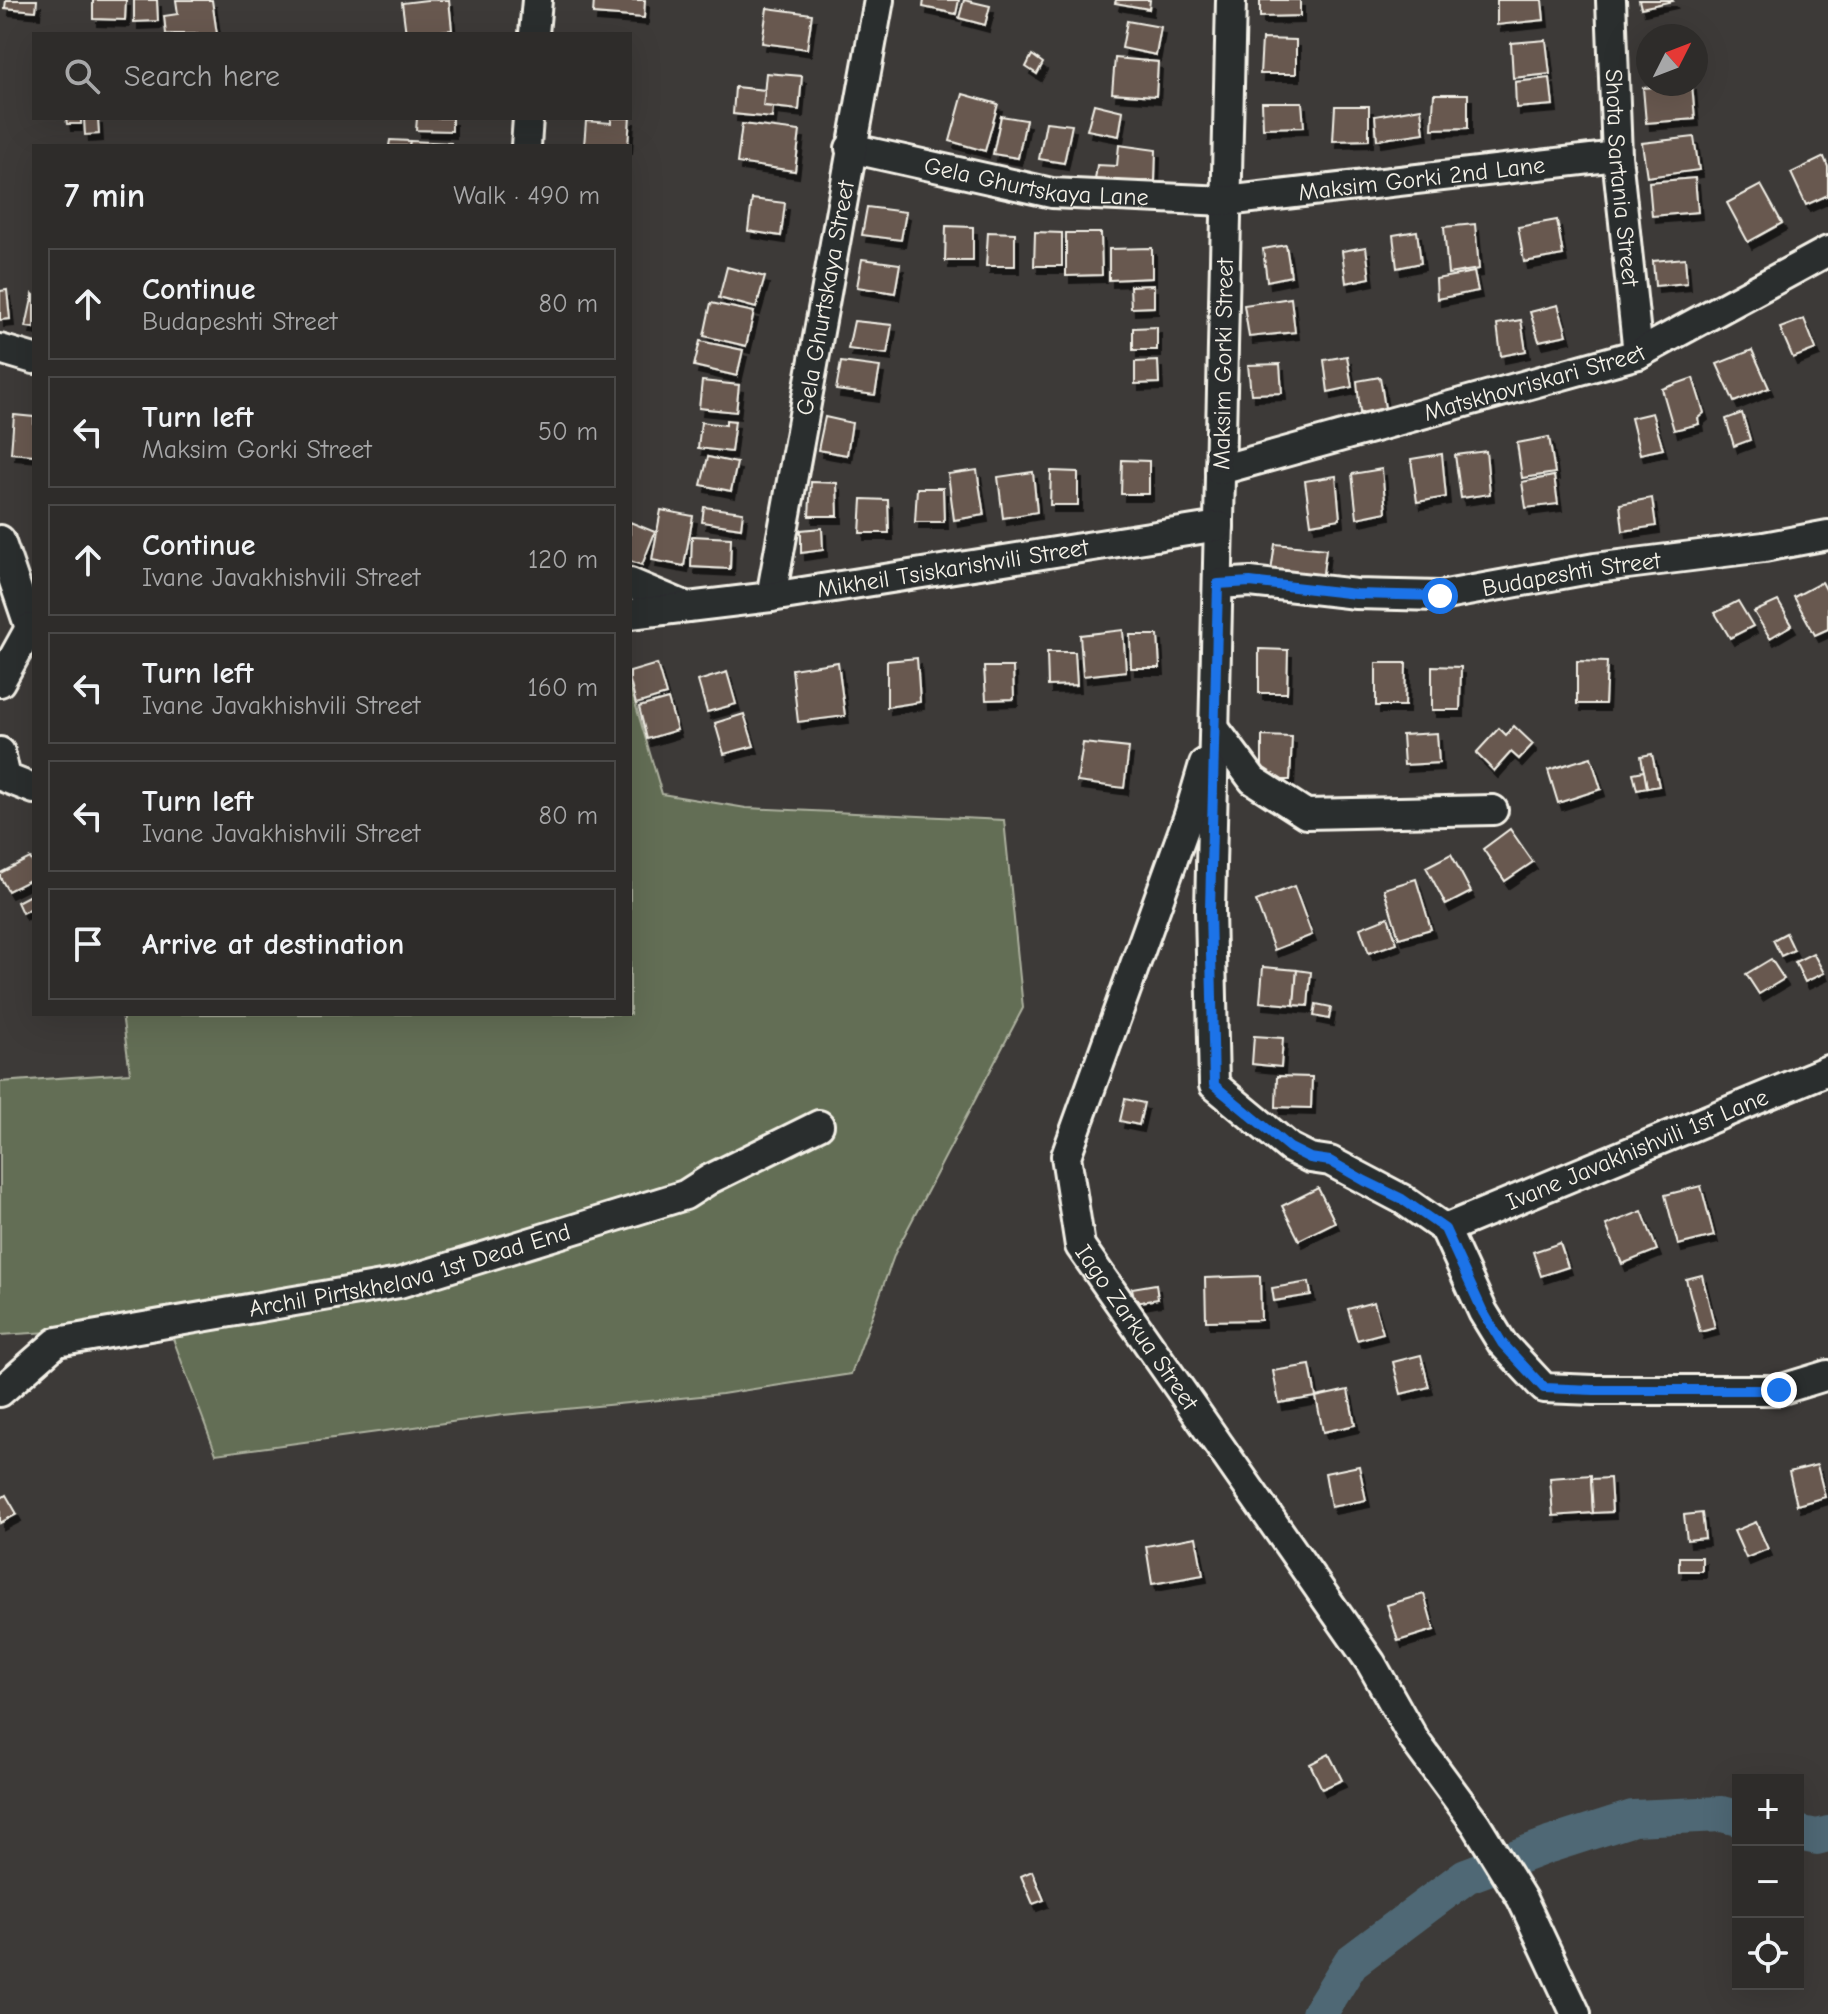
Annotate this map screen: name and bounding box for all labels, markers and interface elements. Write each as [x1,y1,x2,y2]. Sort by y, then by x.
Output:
north arrow [1636,24,1708,96]
search box [32,32,632,120]
icon: search [60,54,104,98]
text: Search here [124,59,280,94]
street label: Shota Sartania Street [1600,68,1645,289]
street label: Maksim Gorki 2nd Lane [1297,150,1546,207]
street label: Gela Ghurtskaya Lane [922,151,1149,211]
text: 7 min [64,176,145,216]
street label: Gela Ghurtskaya Street [790,177,860,417]
text: Walk · 490 m [453,181,600,211]
street label: Maksim Gorki Street [1207,257,1239,470]
text: Continue [142,272,256,307]
icon: ahead [66,282,110,326]
text: 80 m [539,289,598,319]
text: Budapeshti Street [142,307,337,337]
street label: Matskhovriskari Street [1421,338,1651,427]
text: Turn left [142,400,254,435]
icon: left [66,410,110,454]
text: 50 m [538,417,598,447]
text: Maksim Gorki Street [142,435,372,465]
text: Continue [142,528,256,563]
street label: Mikheil Tsiskarishvili Street [815,533,1092,604]
icon: ahead [66,538,110,582]
text: 120 m [528,545,598,575]
street label: Budapeshti Street [1480,546,1663,602]
text: Ivane Javakhishvili Street [142,563,420,593]
route start [1422,578,1458,614]
text: Turn left [142,656,254,691]
icon: left [66,666,110,710]
text: 160 m [528,673,598,703]
text: Ivane Javakhishvili Street [142,691,420,721]
text: Turn left [142,784,254,819]
icon: left [66,794,110,838]
text: 80 m [539,801,598,831]
text: Ivane Javakhishvili Street [142,819,420,849]
icon: arrive [66,922,110,966]
text: Arrive at destination [142,927,404,962]
street label: Ivane Javakhishvili 1st Lane [1502,1082,1772,1216]
street label: Archil Pirtskhelava 1st Dead End [247,1217,574,1323]
street label: Iago Zarkua Street [1069,1239,1205,1417]
route end [1761,1372,1797,1408]
map controls [1732,1774,1804,1990]
button: + [1732,1774,1804,1846]
button: − [1732,1846,1804,1918]
button: locate [1732,1918,1804,1990]

